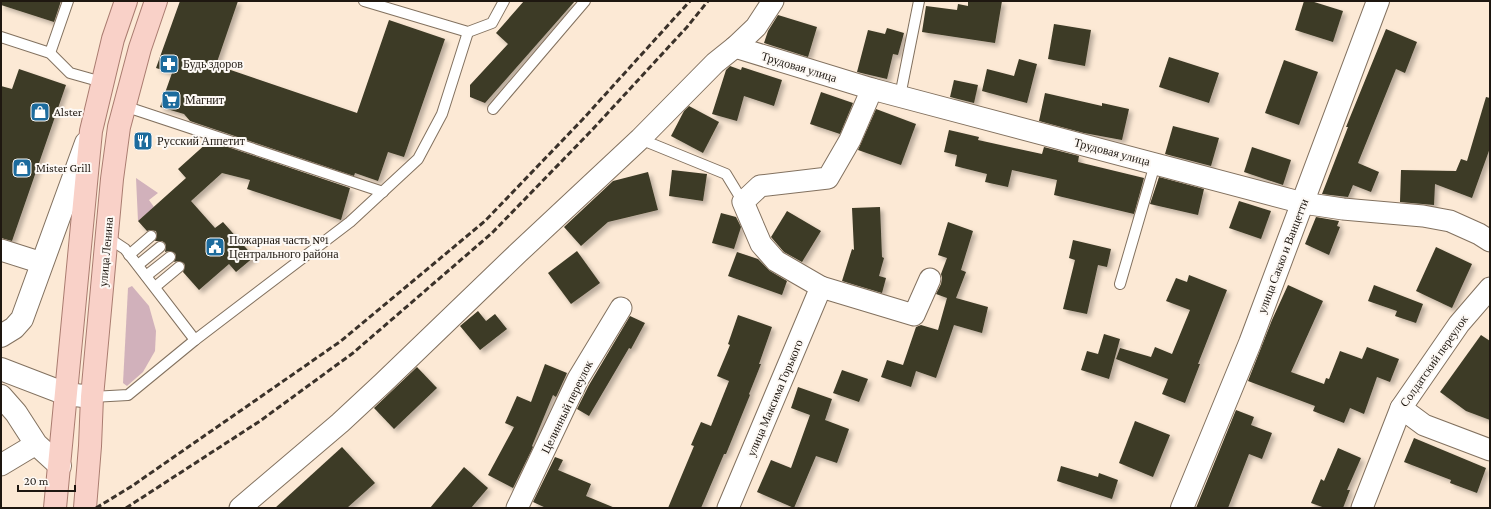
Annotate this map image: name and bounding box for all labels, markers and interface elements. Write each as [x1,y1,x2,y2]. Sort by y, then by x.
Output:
street label: Трудовая улица [760,49,839,85]
pharmacy icon: Будь здоров [158,53,180,75]
place label: Будь здоров [183,57,243,71]
supermarket icon: Магнит [160,89,182,111]
place label: Магнит [185,93,225,107]
shop icon: Alster [29,101,51,123]
place label: Alster [54,105,83,119]
restaurant icon: Русский Аппетит [132,130,154,152]
place label: Русский Аппетит [157,134,246,148]
street label: Трудовая улица [1072,135,1152,169]
shop icon: Mister Grill [11,157,33,179]
place label: Mister Grill [36,161,91,175]
street label: улица Сакко и Ванцетти [1255,196,1312,315]
street label: улица Ленина [96,216,116,287]
place label: Пожарная часть №1 Центрального района [229,233,339,261]
public building icon: Пожарная часть №1 Центрального района [204,236,226,258]
street label: Солдатский переулок [1397,312,1471,410]
street label: улица Максима Горького [744,338,806,458]
street label: Целинный переулок [538,358,596,456]
scale bar [18,467,75,493]
text: 20 m [24,474,49,488]

